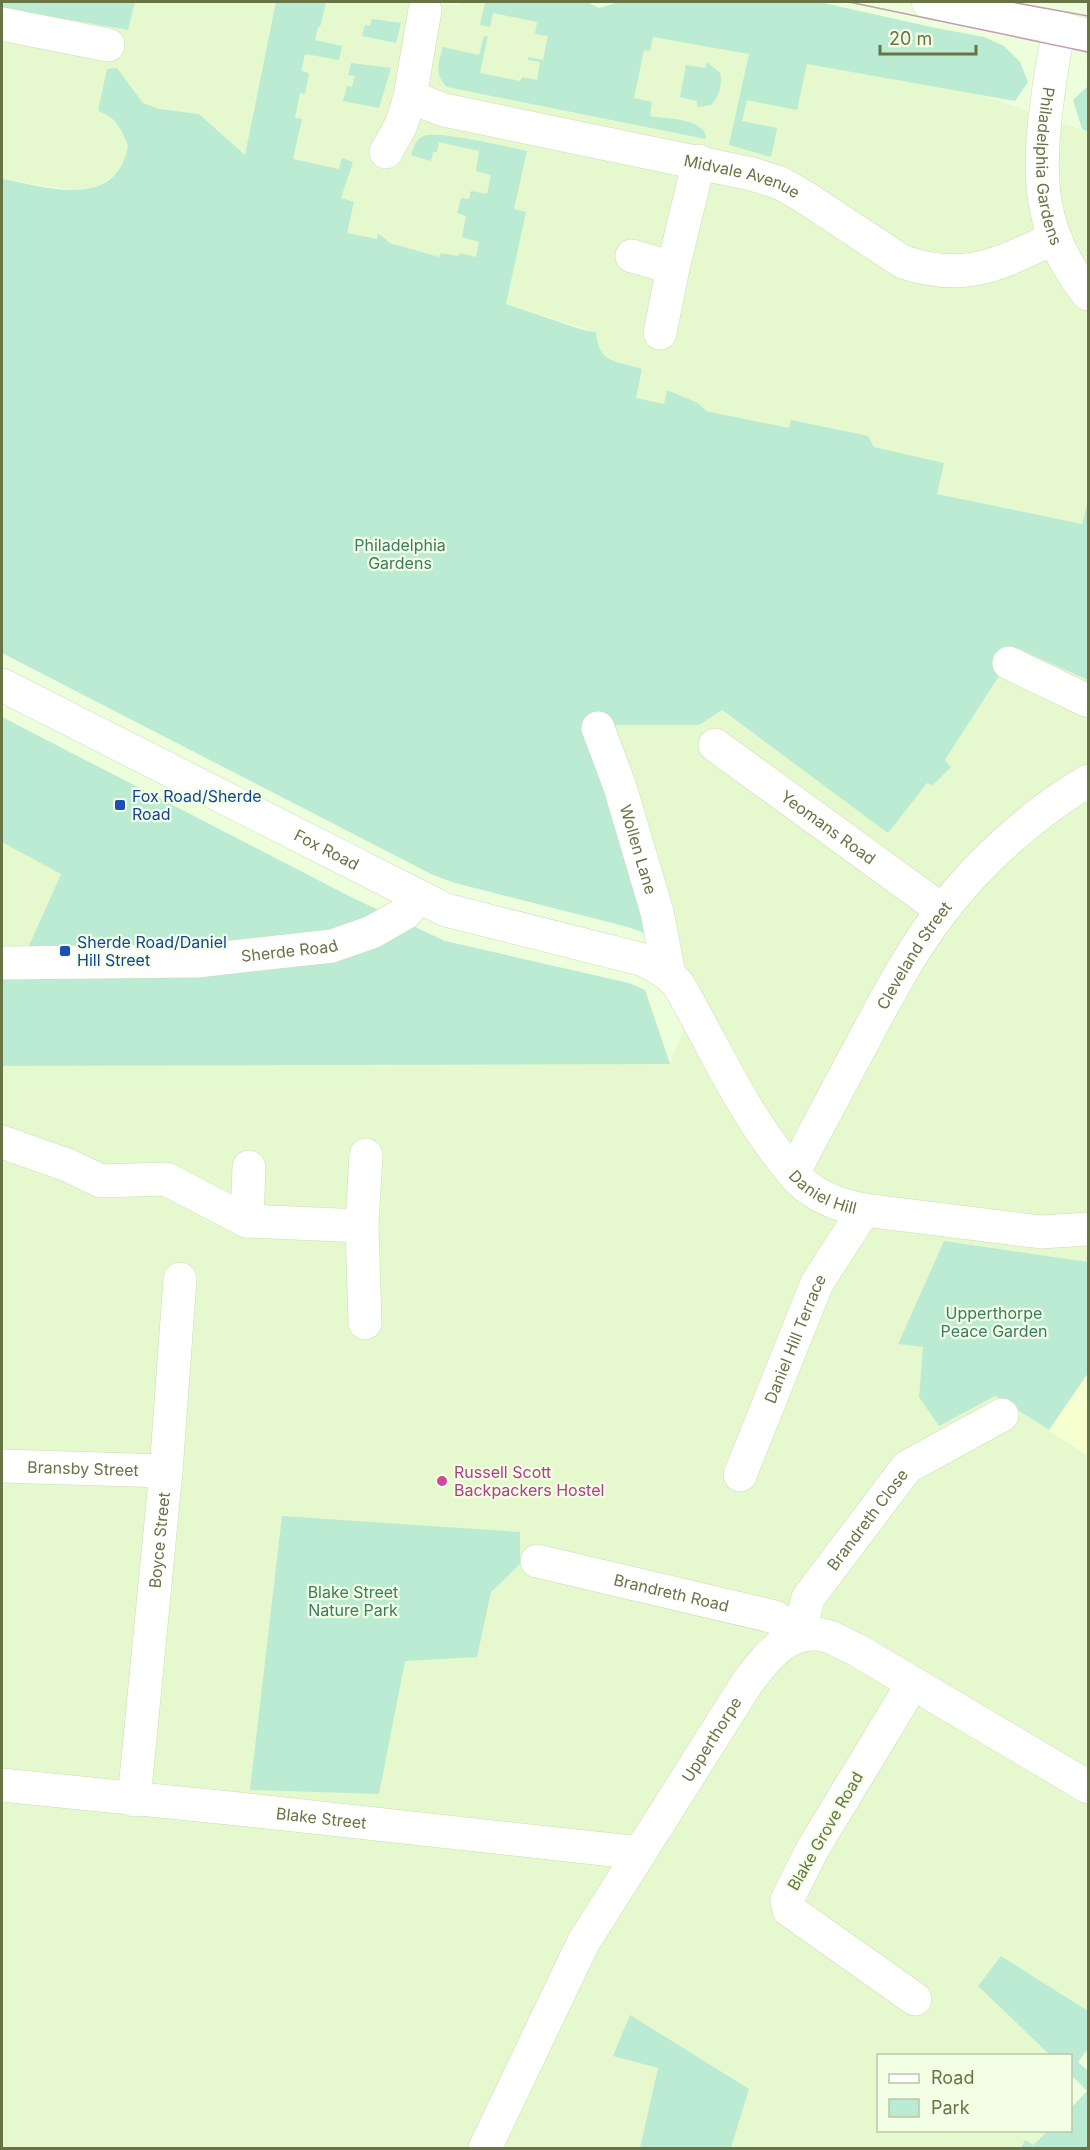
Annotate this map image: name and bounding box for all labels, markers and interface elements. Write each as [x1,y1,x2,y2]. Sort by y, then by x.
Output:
scale bar [880,18,976,56]
text: 20 m [889,28,932,49]
street label: Philadelphia Gardens [1032,86,1067,248]
street label: Midvale Avenue [682,150,803,202]
park label: Philadelphia Gardens [354,535,446,573]
place label: Fox Road/Sherde Road [132,786,262,824]
street label: Yeomans Road [777,786,880,868]
marker: Fox Road/Sherde Road [113,798,127,812]
street label: Wollen Lane [616,802,661,896]
street label: Fox Road [291,825,362,874]
street label: Cleveland Street [872,897,956,1013]
place label: Sherde Road/Daniel Hill Street [77,932,227,970]
street label: Sherde Road [240,935,341,966]
marker: Sherde Road/Daniel Hill Street [58,944,72,958]
street label: Daniel Hill [785,1166,859,1218]
street label: Daniel Hill Terrace [760,1270,830,1406]
park label: Upperthorpe Peace Garden [941,1303,1047,1341]
street label: Bransby Street [27,1457,139,1480]
place label: Russell Scott Backpackers Hostel [454,1462,604,1500]
street label: Brandreth Close [823,1465,912,1574]
marker: Russell Scott Backpackers Hostel [435,1474,449,1488]
street label: Boyce Street [145,1491,174,1589]
street label: Brandreth Road [612,1569,731,1616]
park label: Blake Street Nature Park [308,1582,398,1620]
street label: Upperthorpe [677,1693,746,1786]
street label: Blake Grove Road [783,1768,867,1894]
street label: Blake Street [275,1803,367,1833]
legend [877,2054,1072,2132]
text: Road [931,2067,974,2088]
text: Park [931,2097,970,2118]

